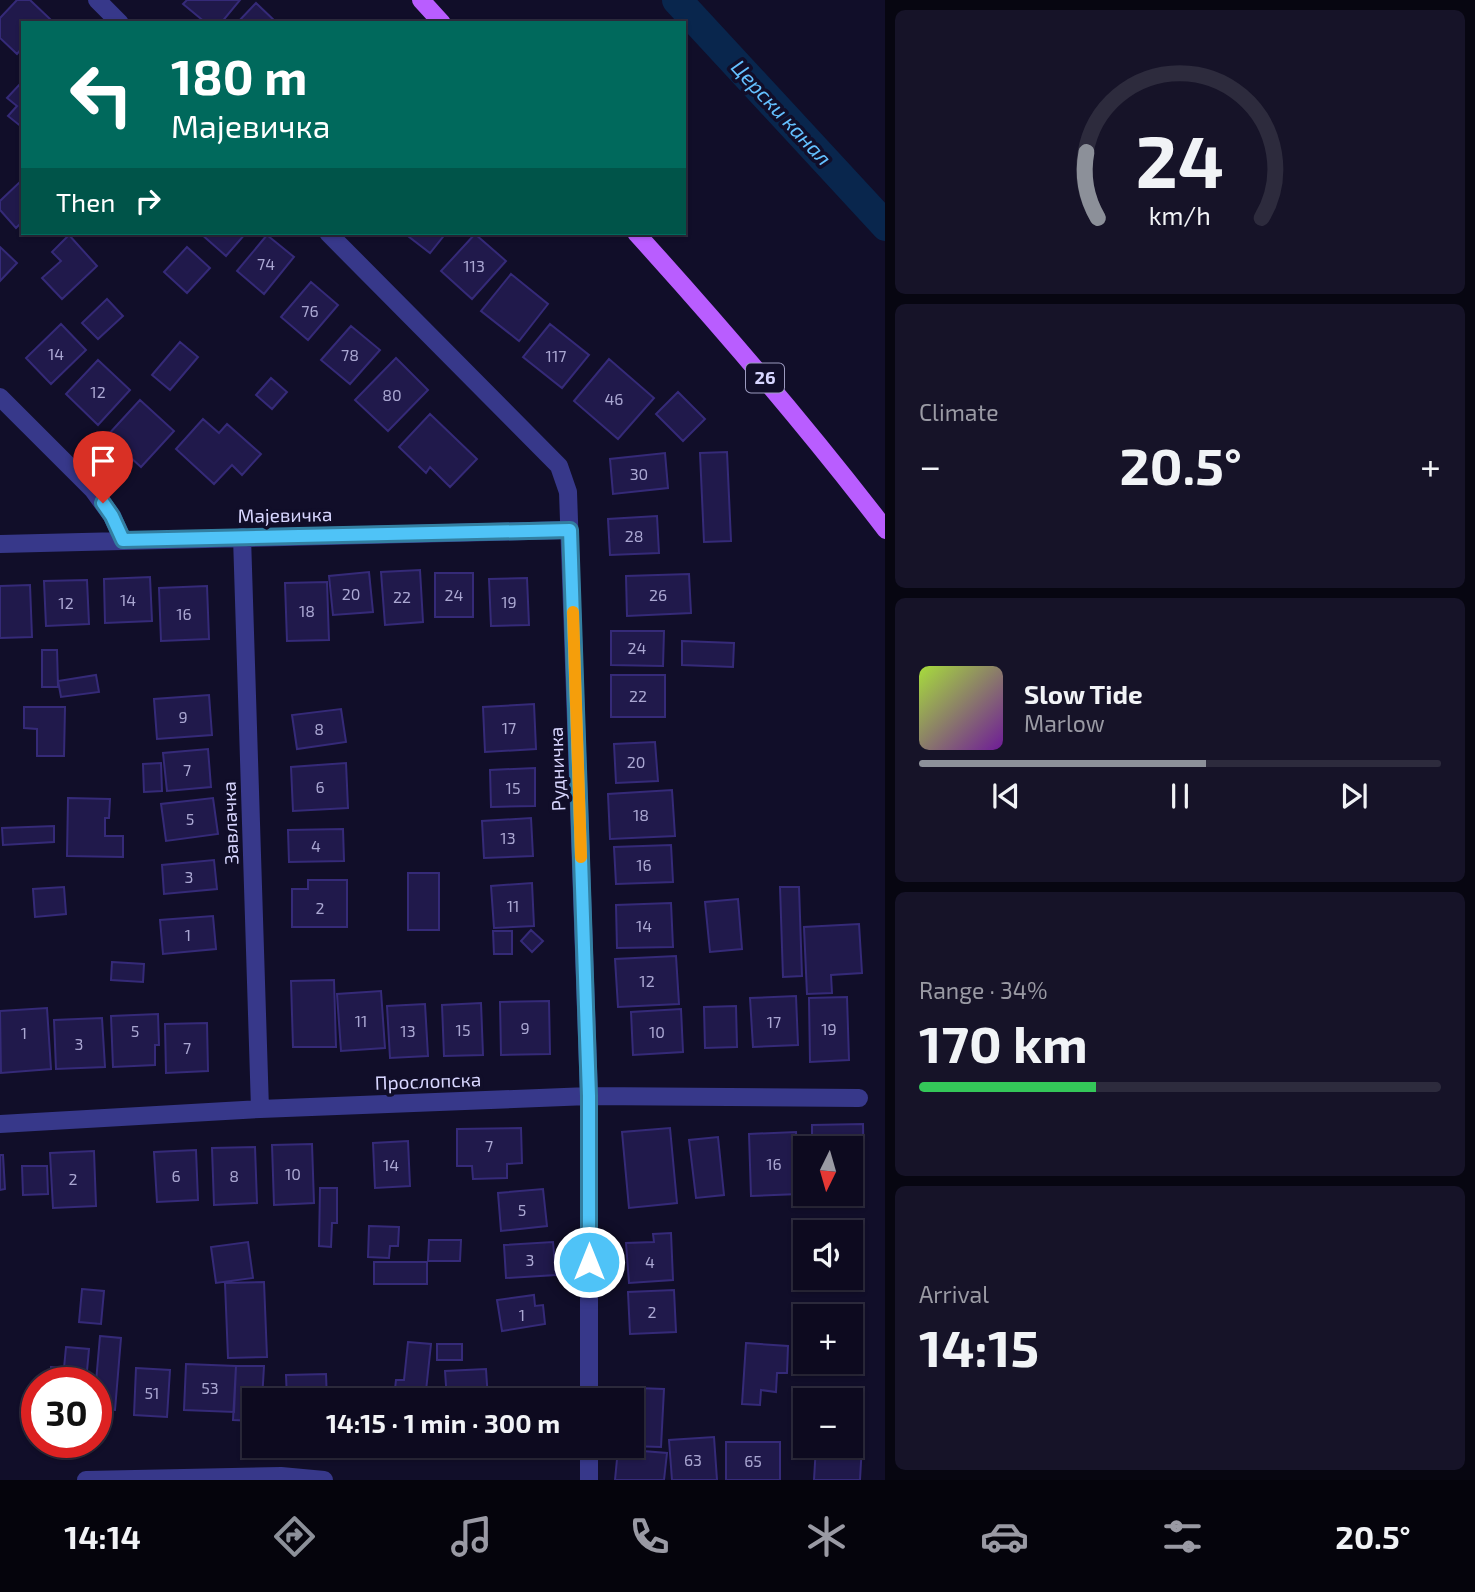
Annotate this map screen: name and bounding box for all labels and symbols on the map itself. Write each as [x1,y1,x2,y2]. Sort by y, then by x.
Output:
water label: Церски канал [727,54,837,170]
house number: 74 [257,254,275,273]
house number: 113 [463,256,485,275]
house number: 76 [301,301,319,320]
house number: 14 [48,344,64,363]
house number: 78 [341,345,359,364]
house number: 117 [546,346,566,365]
road number: 26 [746,364,784,392]
house number: 12 [90,382,106,401]
house number: 80 [382,385,402,404]
house number: 46 [605,389,624,408]
pin [73,431,133,503]
house number: 30 [630,464,648,483]
street label: Мајевичка [237,502,333,527]
house number: 28 [625,526,643,545]
house number: 20 [342,584,360,603]
house number: 24 [445,585,464,604]
house number: 26 [649,585,667,604]
house number: 22 [393,587,411,606]
house number: 14 [120,590,136,609]
house number: 19 [501,592,517,611]
house number: 12 [58,593,74,612]
house number: 18 [299,601,315,620]
house number: 16 [176,604,192,623]
house number: 24 [628,638,647,657]
house number: 22 [629,686,647,705]
house number: 9 [178,707,188,726]
house number: 17 [502,718,516,737]
house number: 8 [314,719,324,738]
street label: Рудничка [544,726,570,812]
house number: 20 [627,752,645,771]
house number: 7 [183,760,191,779]
house number: 6 [315,777,325,796]
house number: 15 [506,778,520,797]
street label: Завлачка [217,781,242,865]
house number: 18 [633,805,649,824]
house number: 5 [186,809,194,828]
house number: 13 [500,828,516,847]
house number: 4 [311,836,321,855]
house number: 16 [636,855,652,874]
house number: 3 [185,867,193,886]
house number: 11 [507,896,519,915]
house number: 2 [316,898,325,917]
house number: 14 [636,916,652,935]
house number: 1 [185,925,191,944]
house number: 12 [639,971,655,990]
house number: 11 [355,1011,367,1030]
house number: 17 [767,1012,781,1031]
house number: 9 [520,1018,530,1037]
house number: 19 [821,1019,837,1038]
house number: 15 [456,1020,470,1039]
house number: 5 [131,1021,139,1040]
house number: 13 [400,1021,416,1040]
house number: 10 [649,1022,665,1041]
house number: 1 [21,1023,27,1042]
house number: 3 [75,1034,83,1053]
house number: 7 [183,1038,191,1057]
street label: Прослопска [374,1067,482,1094]
house number: 7 [485,1136,493,1155]
north arrow [793,1136,863,1206]
house number: 16 [766,1154,782,1173]
house number: 14 [383,1155,399,1174]
house number: 10 [285,1164,301,1183]
house number: 6 [171,1166,181,1185]
house number: 8 [229,1166,239,1185]
house number: 2 [69,1169,78,1188]
house number: 5 [518,1200,526,1219]
position arrow [552,1225,626,1299]
house number: 3 [526,1250,534,1269]
house number: 4 [645,1252,655,1271]
house number: 2 [648,1302,657,1321]
house number: 1 [519,1305,525,1324]
speed limit sign: 30 [21,1367,112,1458]
house number: 53 [201,1378,219,1397]
house number: 51 [145,1383,159,1402]
house number: 63 [684,1450,702,1469]
house number: 65 [744,1451,762,1470]

